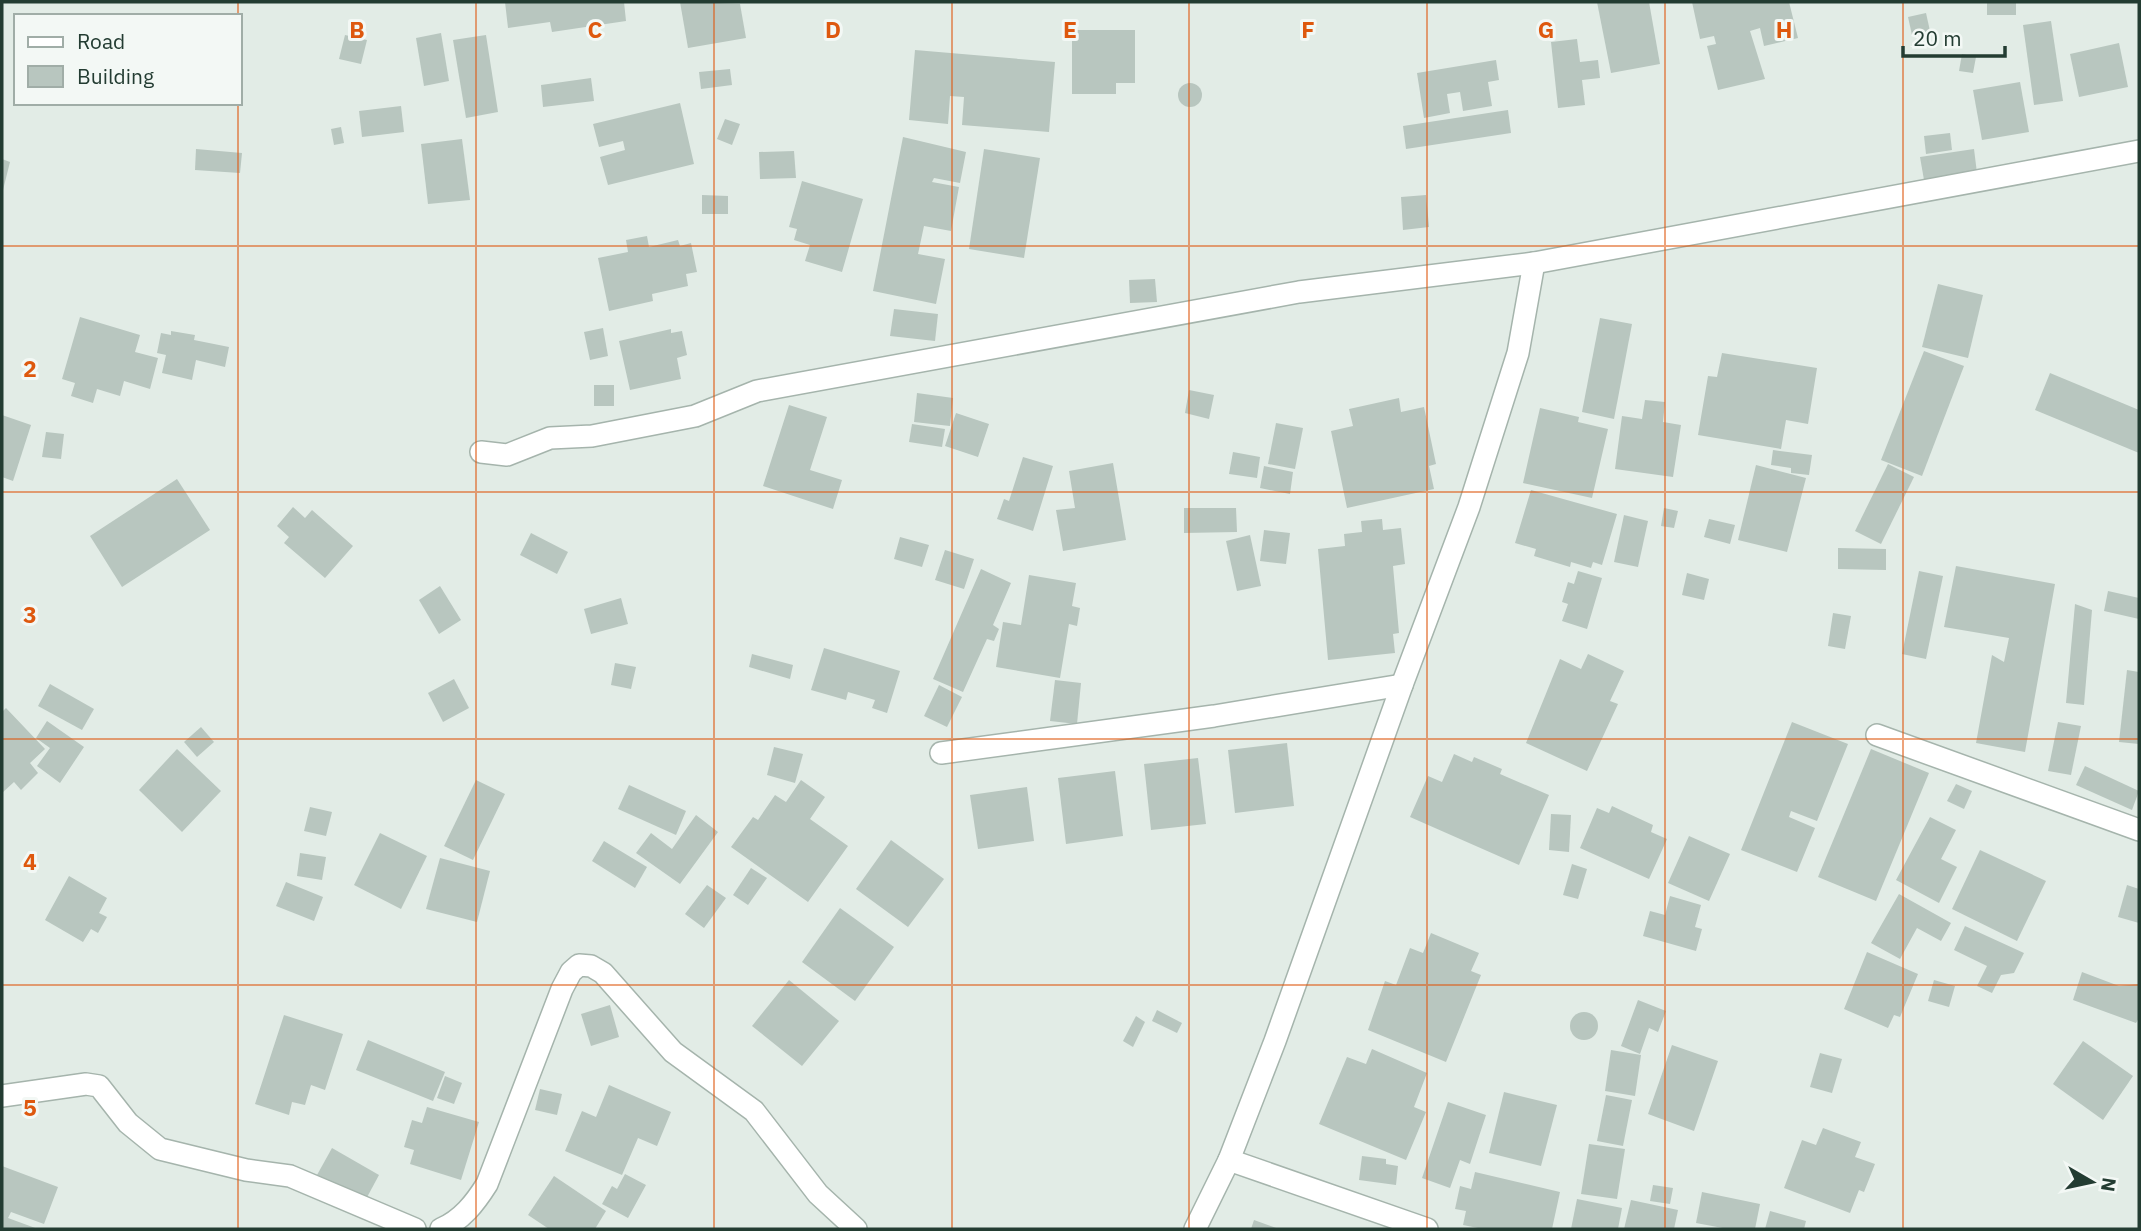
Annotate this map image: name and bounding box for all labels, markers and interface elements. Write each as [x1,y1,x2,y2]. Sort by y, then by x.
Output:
legend [14,14,242,105]
text: B [349,14,365,44]
text: C [588,14,603,44]
text: D [825,14,841,44]
text: E [1063,14,1077,44]
text: F [1301,14,1315,44]
text: G [1538,14,1554,44]
text: H [1776,14,1792,44]
scale bar [1903,14,2004,58]
text: 20 m [1913,24,1962,52]
text: Road [77,27,125,55]
text: Building [77,62,154,90]
text: 2 [23,353,37,383]
text: 3 [23,599,37,629]
text: 4 [23,846,37,876]
text: 5 [23,1092,37,1122]
north arrow [2057,1147,2127,1217]
text: N [2096,1176,2122,1193]

